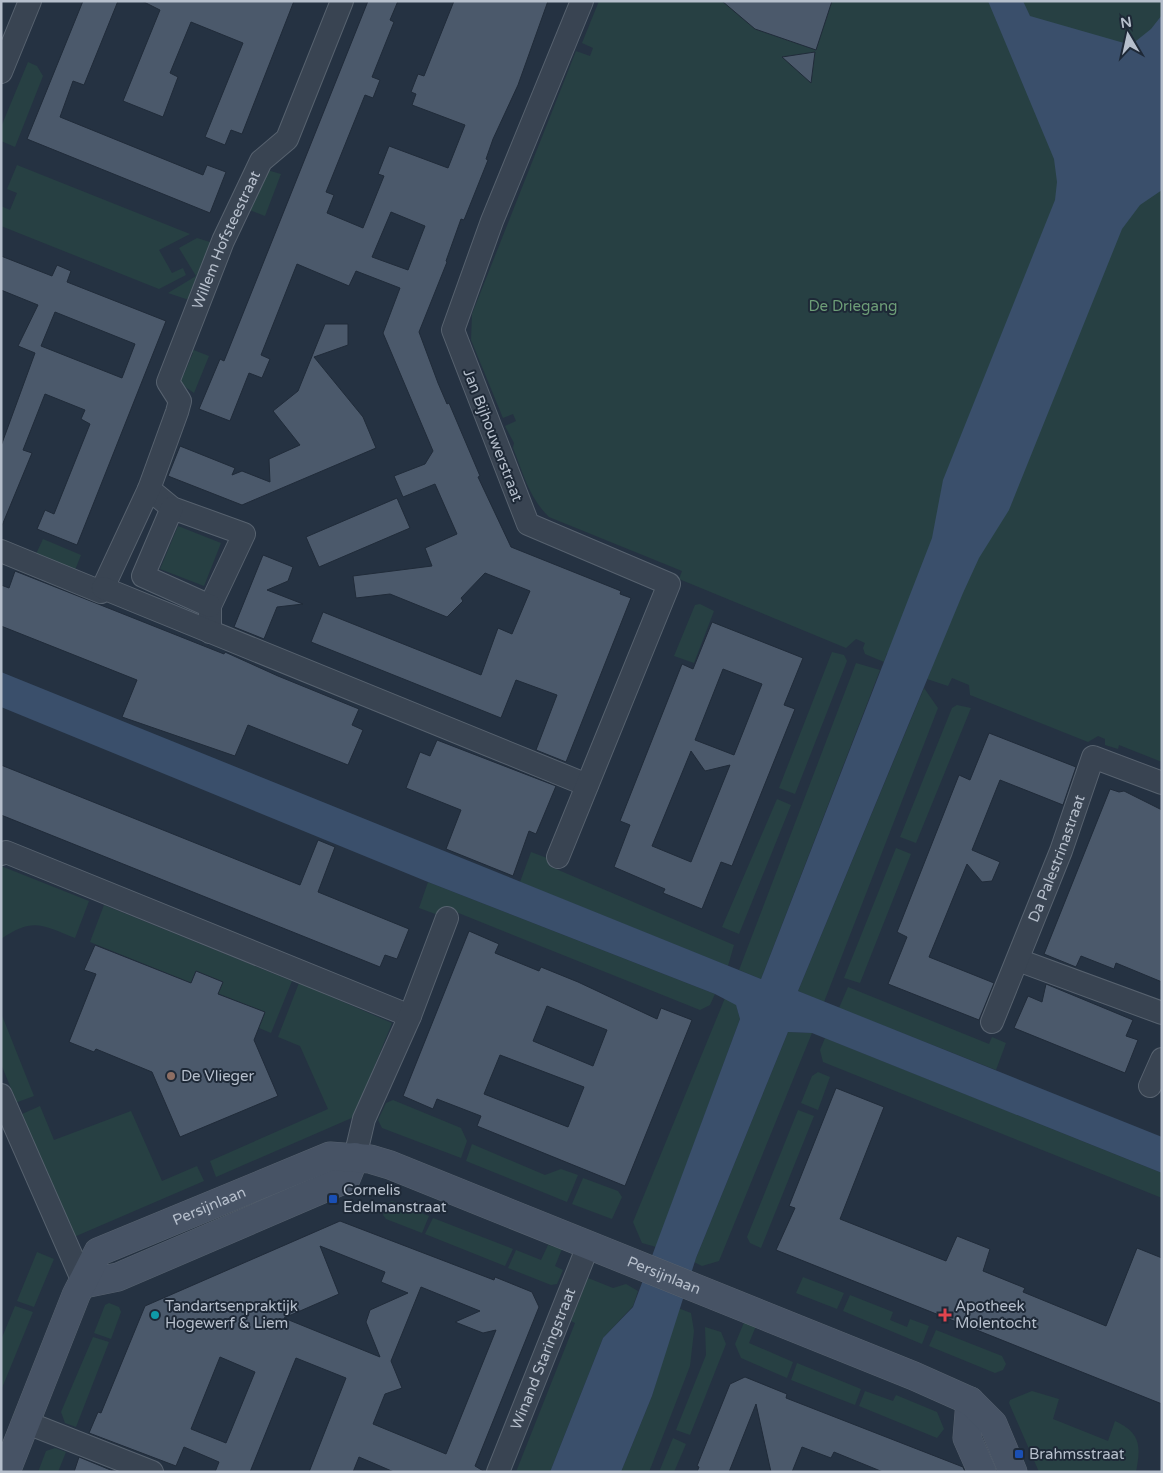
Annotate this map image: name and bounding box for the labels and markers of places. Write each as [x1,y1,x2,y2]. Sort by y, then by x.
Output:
place label: De Vlieger [181,1067,255,1085]
marker: De Vlieger [165,1070,177,1082]
place label: Cornelis Edelmanstraat [343,1181,447,1216]
marker: Cornelis Edelmanstraat [327,1193,339,1205]
place label: Tandartsenpraktijk Hogewerf & Liem [165,1297,298,1332]
place label: Apotheek Molentocht [955,1297,1037,1332]
marker: Tandartsenpraktijk Hogewerf & Liem [149,1309,161,1321]
marker: Apotheek Molentocht [939,1309,951,1321]
place label: Brahmsstraat [1029,1445,1125,1463]
marker: Brahmsstraat [1013,1448,1025,1460]

